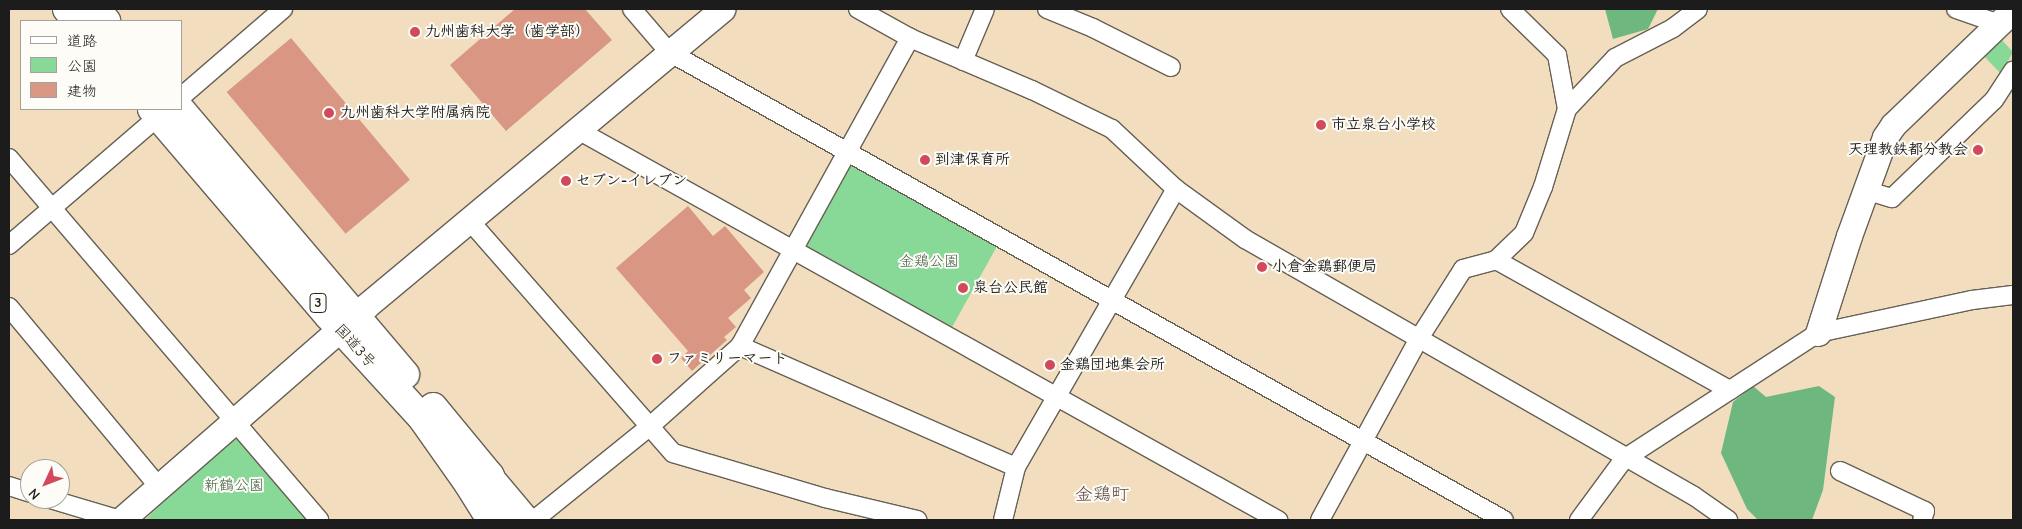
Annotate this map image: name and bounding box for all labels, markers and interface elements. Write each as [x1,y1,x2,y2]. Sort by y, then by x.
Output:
legend [20,20,182,110]
place label: 九州歯科大学（歯学部） [425,23,590,41]
marker: 九州歯科大学（歯学部） [409,26,421,38]
text: 道路 [67,32,97,50]
text: 公園 [67,57,97,75]
text: 建物 [67,82,97,100]
place label: 九州歯科大学附属病院 [340,104,490,122]
marker: 九州歯科大学附属病院 [322,106,336,120]
place label: 市立泉台小学校 [1331,116,1436,134]
marker: 市立泉台小学校 [1315,119,1327,131]
place label: 天理教鉄都分教会 [1848,141,1968,159]
marker: 天理教鉄都分教会 [1972,144,1984,156]
place label: 到津保育所 [935,151,1010,169]
marker: 到津保育所 [919,154,931,166]
place label: セブン-イレブン [576,172,687,190]
marker: セブン-イレブン [560,175,572,187]
park label: 金鶏公園 [899,253,959,271]
place label: 小倉金鶏郵便局 [1272,258,1377,276]
marker: 小倉金鶏郵便局 [1256,261,1268,273]
place label: 泉台公民館 [973,279,1048,297]
marker: 泉台公民館 [957,282,969,294]
road number: 3 [309,292,327,314]
street label: 国道3号 [331,320,379,372]
place label: ファミリーマート [667,350,787,368]
marker: ファミリーマート [651,353,663,365]
place label: 金鶏団地集会所 [1060,356,1165,374]
marker: 金鶏団地集会所 [1044,359,1056,371]
north arrow [20,459,70,509]
park label: 新鶴公園 [204,477,264,495]
district label: 金鶏町 [1075,484,1129,506]
text: N [25,485,44,503]

